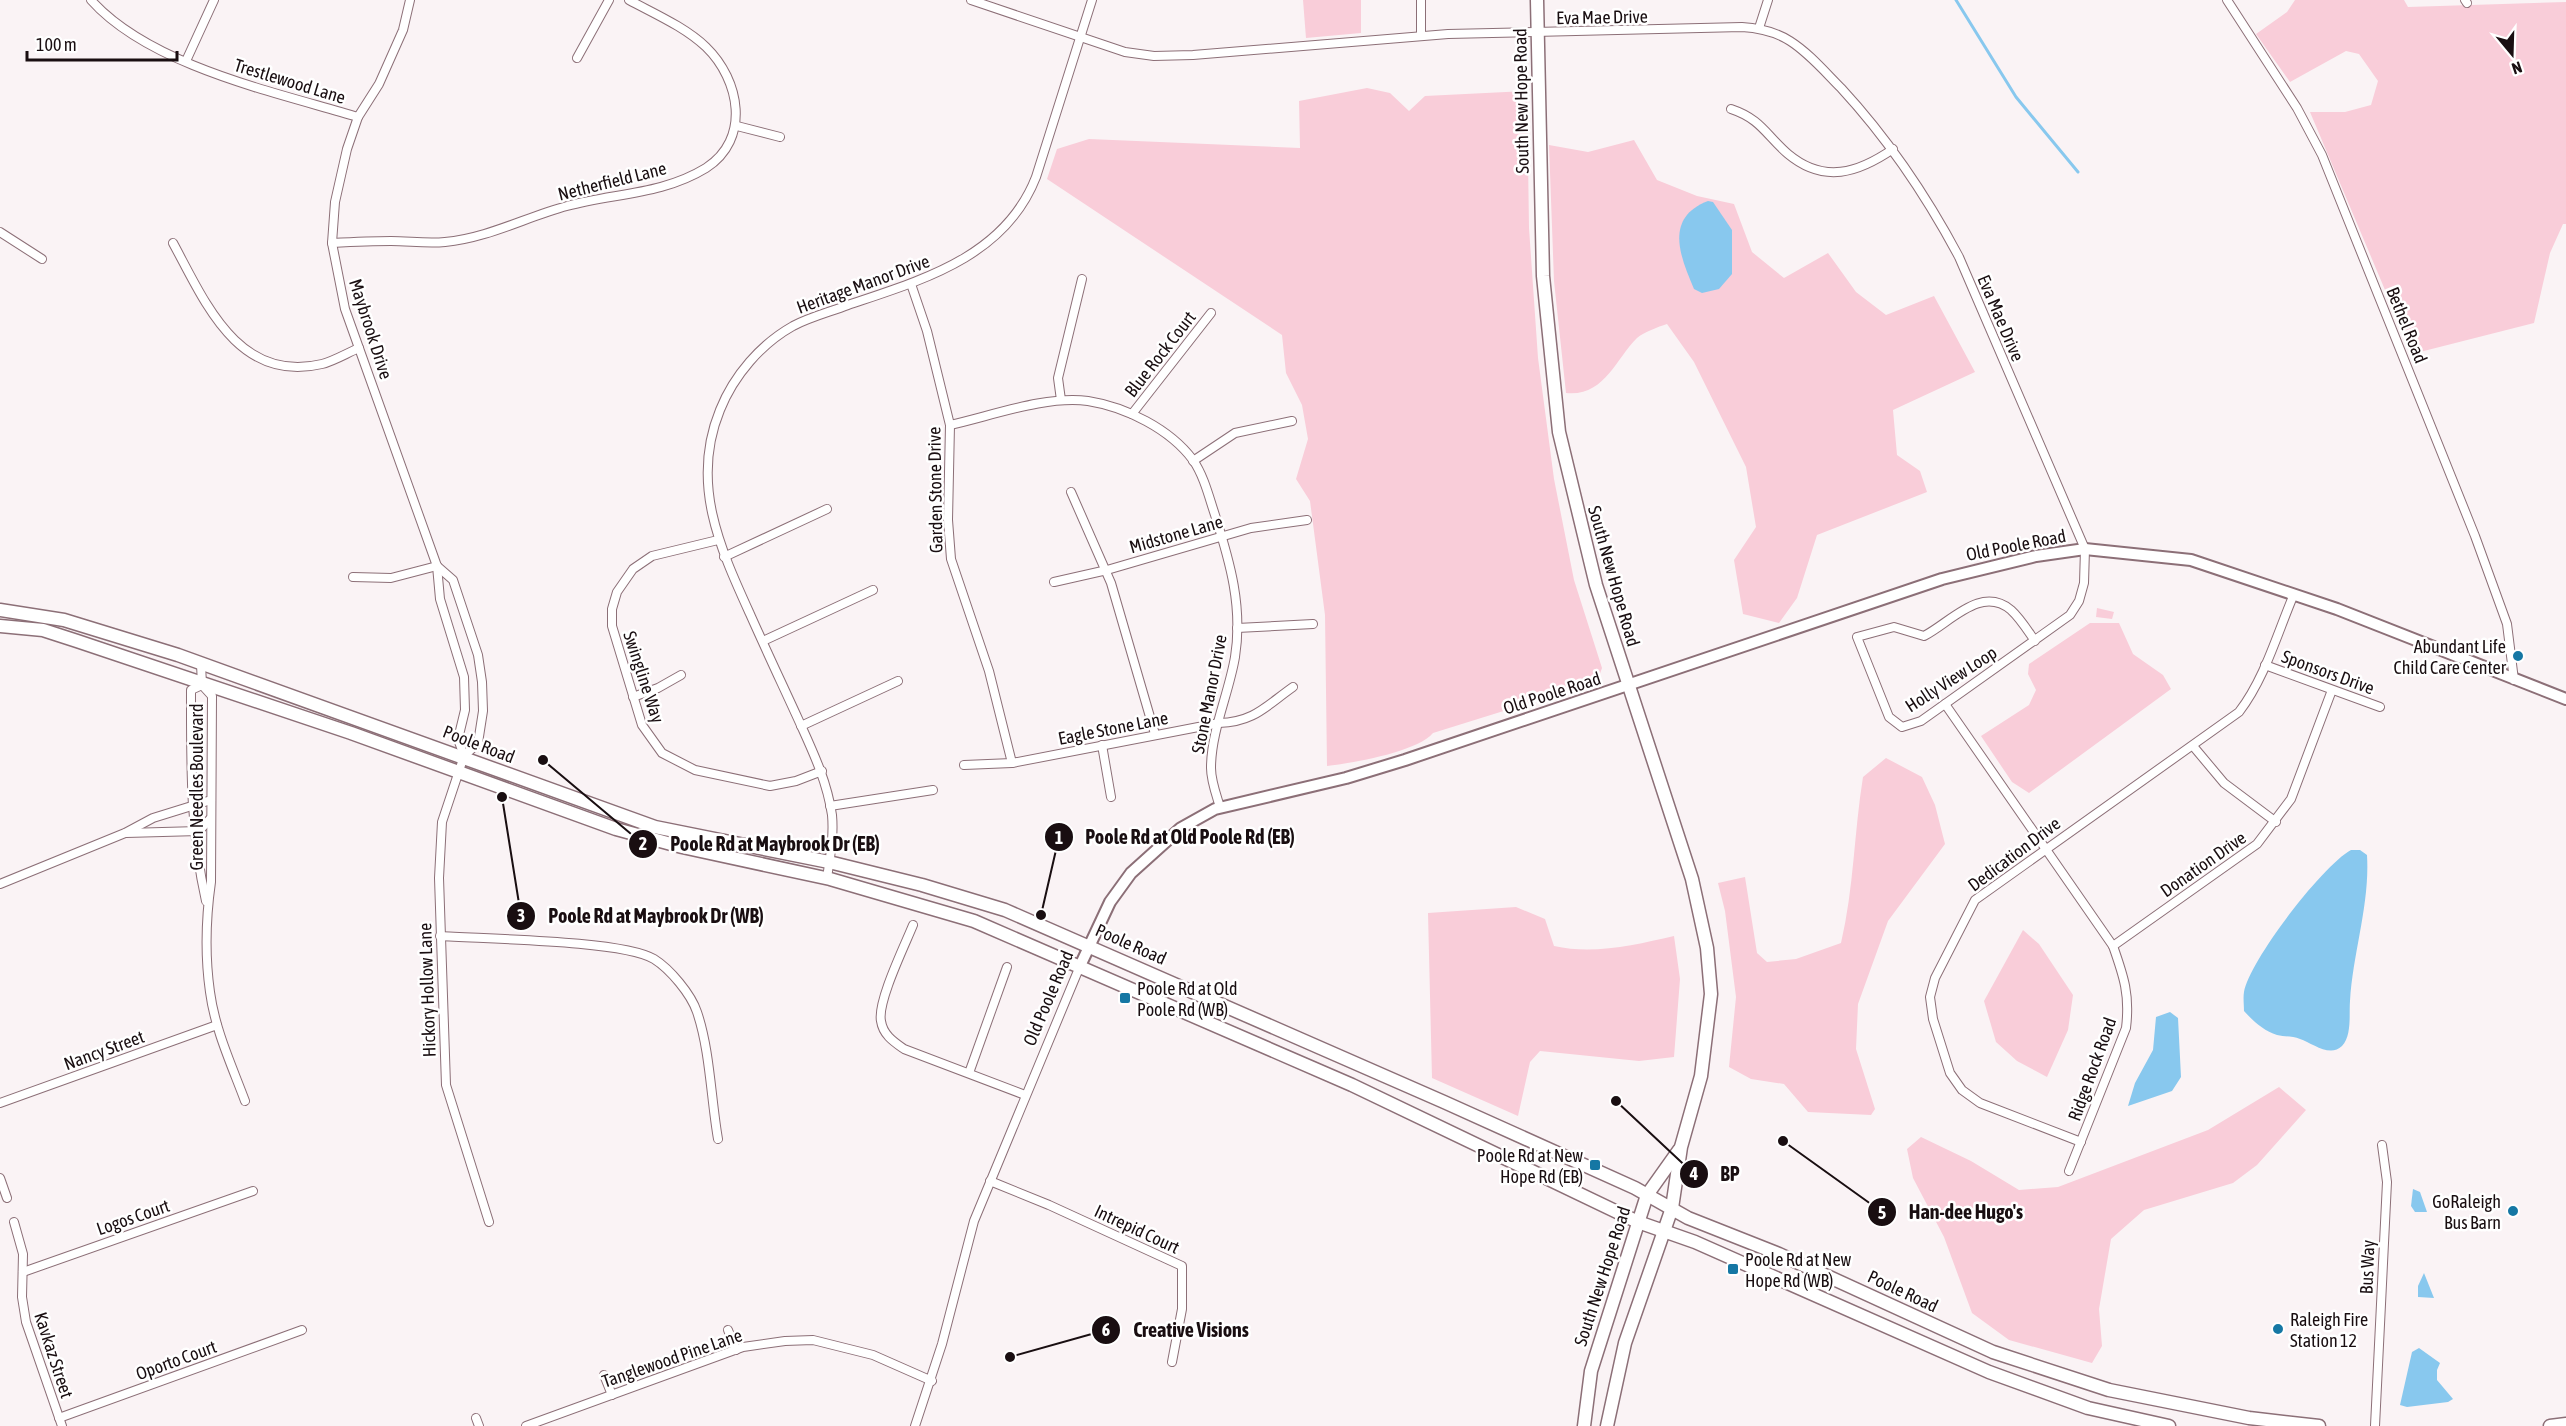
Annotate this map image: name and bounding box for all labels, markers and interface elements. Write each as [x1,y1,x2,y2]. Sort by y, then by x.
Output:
street label: Eva Mae Drive [1556,6,1648,28]
scale bar [27,24,177,62]
north arrow [2482,24,2542,84]
street label: South New Hope Road [1509,28,1533,174]
text: 100 m [36,34,77,55]
street label: Trestlewood Lane [232,54,348,108]
text: N [2509,58,2524,78]
street label: Netherfield Lane [556,157,668,205]
street label: Heritage Manor Drive [794,250,932,318]
street label: Eva Mae Drive [1973,272,2029,364]
street label: Maybrook Drive [345,276,397,382]
street label: Bethel Road [2382,284,2432,366]
street label: Blue Rock Court [1120,307,1200,401]
street label: Garden Stone Drive [923,427,947,553]
street label: South New Hope Road [1584,503,1644,649]
street label: Midstone Lane [1127,511,1225,557]
street label: Old Poole Road [1964,525,2068,565]
street label: Swingline Way [619,628,669,726]
street label: Stone Manor Drive [1187,633,1231,755]
place label: Abundant Life Child Care Center [2394,636,2507,678]
street label: Holly View Loop [1901,642,2001,716]
street label: Sponsors Drive [2279,646,2377,698]
marker: Abundant Life Child Care Center [2511,649,2525,663]
street label: Old Poole Road [1501,667,1603,719]
street label: Green Needles Boulevard [186,704,207,870]
street label: Eagle Stone Lane [1056,707,1170,749]
street label: Poole Road [440,721,518,767]
street label: Dedication Drive [1964,813,2064,895]
callout: Poole Rd at Old Poole Rd (EB) [1044,818,1307,856]
callout: Poole Rd at Maybrook Dr (EB) [628,825,892,863]
text: Poole Rd at Old Poole Rd (EB) [1085,825,1295,848]
text: 1 [1055,827,1063,848]
street label: Donation Drive [2156,827,2250,901]
text: Poole Rd at Maybrook Dr (EB) [670,832,880,855]
text: 2 [639,833,647,854]
callout: Poole Rd at Maybrook Dr (WB) [506,897,776,935]
text: Poole Rd at Maybrook Dr (WB) [548,904,764,927]
text: 3 [517,905,525,926]
street label: Poole Road [1092,919,1170,969]
street label: Hickory Hollow Lane [414,922,440,1058]
street label: Old Poole Road [1019,947,1077,1049]
place label: Poole Rd at Old Poole Rd (WB) [1137,978,1237,1020]
marker: Poole Rd at Old Poole Rd (WB) [1118,991,1132,1005]
street label: Ridge Rock Road [2064,1014,2120,1124]
street label: Nancy Street [61,1026,147,1074]
place label: Poole Rd at New Hope Rd (EB) [1477,1145,1583,1187]
callout: BP [1679,1155,1752,1193]
marker: Poole Rd at New Hope Rd (EB) [1588,1158,1602,1172]
text: BP [1720,1162,1740,1185]
text: 4 [1689,1163,1698,1184]
place label: GoRaleigh Bus Barn [2432,1191,2501,1233]
callout: Han-dee Hugo's [1867,1193,2035,1231]
street label: Logos Court [94,1195,172,1239]
street label: Intrepid Court [1091,1200,1183,1258]
text: Han-dee Hugo's [1909,1200,2023,1223]
text: 5 [1878,1202,1886,1223]
street label: South New Hope Road [1570,1204,1634,1348]
marker: GoRaleigh Bus Barn [2506,1204,2520,1218]
street label: Bus Way [2356,1239,2378,1295]
place label: Poole Rd at New Hope Rd (WB) [1745,1249,1851,1291]
marker: Poole Rd at New Hope Rd (WB) [1726,1262,1740,1276]
street label: Poole Road [1865,1266,1941,1316]
street label: Kavkaz Street [30,1309,78,1401]
place label: Raleigh Fire Station 12 [2290,1309,2368,1351]
callout: Creative Visions [1091,1311,1260,1349]
text: Creative Visions [1133,1318,1249,1341]
text: 6 [1102,1319,1110,1340]
marker: Raleigh Fire Station 12 [2271,1322,2285,1336]
street label: Tanglewood Pine Lane [599,1324,745,1392]
street label: Oporto Court [133,1336,219,1384]

